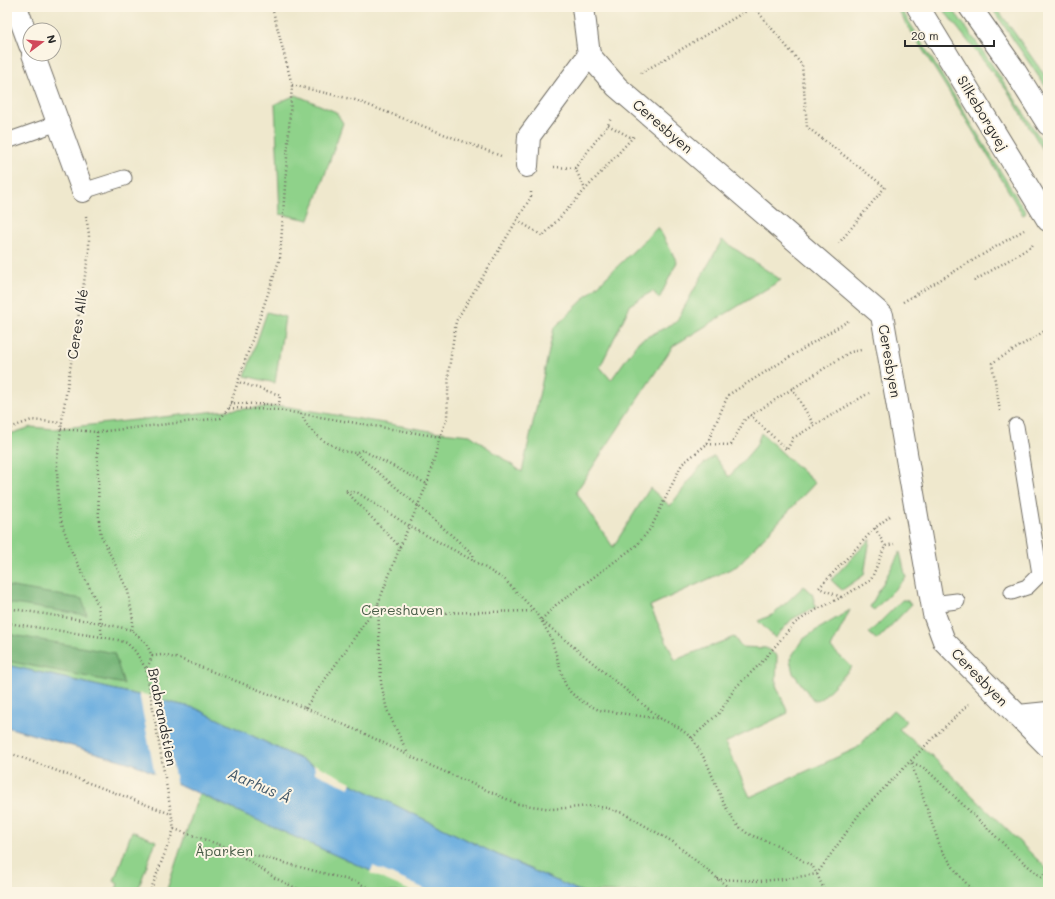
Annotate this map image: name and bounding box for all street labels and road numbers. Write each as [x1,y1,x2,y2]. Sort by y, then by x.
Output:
street label: Silkeborgvej [953,72,1013,154]
street label: Ceresbyen [629,95,697,157]
street label: Ceres Allé [62,287,92,361]
street label: Ceresbyen [874,323,906,399]
street label: Ceresbyen [948,644,1012,710]
street label: Brabrandstien [144,666,182,768]

